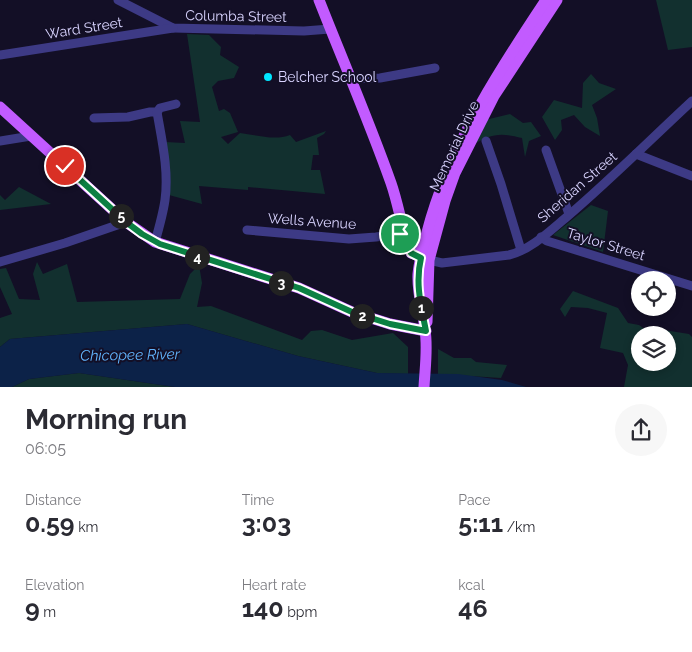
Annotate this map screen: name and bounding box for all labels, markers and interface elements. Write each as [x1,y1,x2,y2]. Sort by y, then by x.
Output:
street label: Columba Street [185,7,287,25]
street label: Ward Street [45,14,124,42]
place label: Belcher School [278,69,377,85]
marker: Belcher School [262,71,274,83]
street label: Memorial Drive [426,98,482,194]
pin [44,145,86,187]
street label: Sheridan Street [534,148,620,226]
icon: check [51,152,79,180]
pin: 5 [108,204,134,228]
text: 5 [118,208,125,224]
street label: Wells Avenue [267,210,357,232]
pin [379,213,421,255]
icon: arrive [386,220,414,248]
street label: Taylor Street [565,224,647,264]
pin: 4 [184,244,210,270]
text: 4 [194,249,202,265]
pin: 3 [268,270,294,296]
map controls [631,271,676,371]
button: locate [631,271,676,316]
text: 3 [278,275,285,291]
pin: 1 [408,296,434,320]
text: 1 [418,300,425,316]
pin: 2 [350,304,374,328]
text: 2 [359,308,366,324]
button: layers [631,326,676,371]
water label: Chicopee River [80,345,181,365]
text: Morning run [25,403,187,436]
button: share [615,404,667,456]
text: 06:05 [25,439,66,458]
text: Distance [25,492,81,508]
text: Time [242,492,274,508]
text: Pace [458,492,490,508]
text: 0.59 [25,508,75,538]
text: 3:03 [242,508,291,538]
text: 5:11 [458,508,503,538]
text: km [75,519,98,535]
text: /km [503,519,535,535]
text: Elevation [25,577,84,593]
text: Heart rate [242,577,306,593]
text: kcal [458,577,485,593]
text: 9 [25,593,40,623]
text: 140 [242,593,284,623]
text: 46 [458,593,488,623]
text: m [40,604,56,620]
text: bpm [284,604,317,620]

